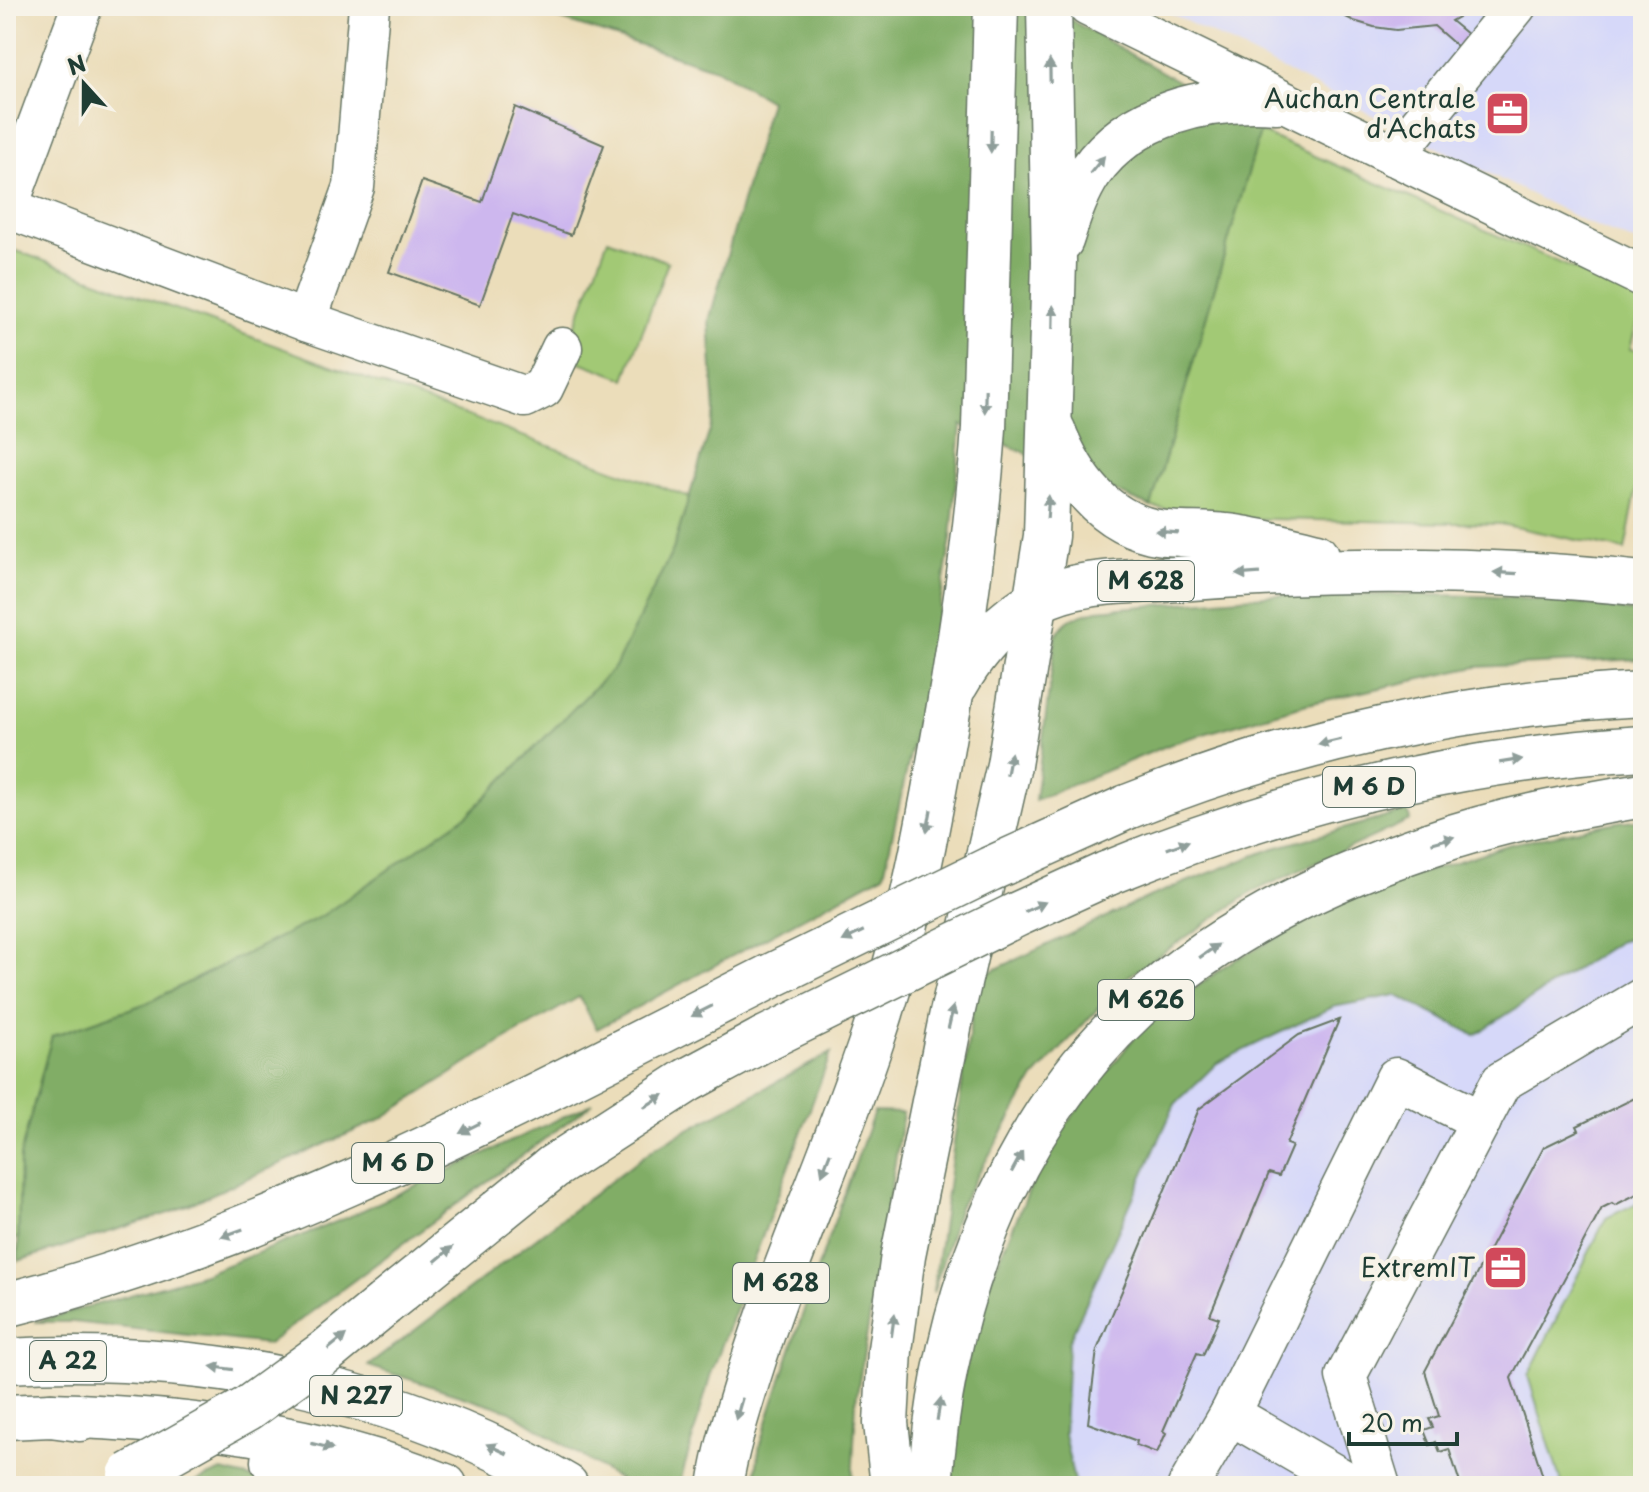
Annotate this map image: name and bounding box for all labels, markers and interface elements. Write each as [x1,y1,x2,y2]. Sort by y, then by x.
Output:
north arrow [44,44,124,124]
text: N [62,45,90,82]
one-way arrow [1043,58,1056,83]
place label: Auchan Centrale d'Achats [1264,78,1476,147]
office icon: Auchan Centrale d'Achats [1483,90,1531,138]
one-way arrow [985,129,997,154]
one-way arrow [1088,155,1105,175]
one-way arrow [1047,304,1059,329]
one-way arrow [978,389,991,414]
one-way arrow [1042,494,1055,519]
one-way arrow [1154,525,1179,538]
road number: M 628 [1098,561,1194,601]
one-way arrow [1492,566,1517,579]
one-way arrow [1235,567,1260,580]
one-way arrow [1317,736,1342,749]
one-way arrow [1003,751,1016,776]
one-way arrow [1499,754,1524,767]
road number: M 6 D [1323,767,1415,807]
one-way arrow [922,809,934,834]
one-way arrow [1432,833,1456,846]
one-way arrow [1166,838,1190,851]
one-way arrow [1024,900,1047,913]
one-way arrow [842,929,865,942]
one-way arrow [1198,944,1219,959]
road number: M 626 [1098,980,1194,1020]
one-way arrow [690,1004,713,1018]
one-way arrow [945,1004,958,1029]
one-way arrow [643,1095,665,1109]
one-way arrow [458,1121,481,1135]
road number: M 6 D [352,1143,444,1183]
one-way arrow [1011,1151,1024,1174]
one-way arrow [819,1152,832,1176]
one-way arrow [220,1227,244,1240]
office icon: ExtremIT [1482,1244,1530,1292]
one-way arrow [434,1246,454,1263]
place label: ExtremIT [1361,1247,1475,1286]
road number: M 628 [733,1263,829,1303]
one-way arrow [887,1312,900,1337]
one-way arrow [327,1334,347,1351]
road number: A 22 [30,1341,106,1381]
one-way arrow [210,1361,235,1374]
road number: N 227 [310,1376,402,1416]
one-way arrow [933,1396,946,1421]
scale bar [1349,1396,1457,1446]
one-way arrow [732,1398,745,1422]
text: 20 m [1361,1404,1423,1440]
one-way arrow [310,1440,335,1452]
one-way arrow [486,1443,509,1456]

